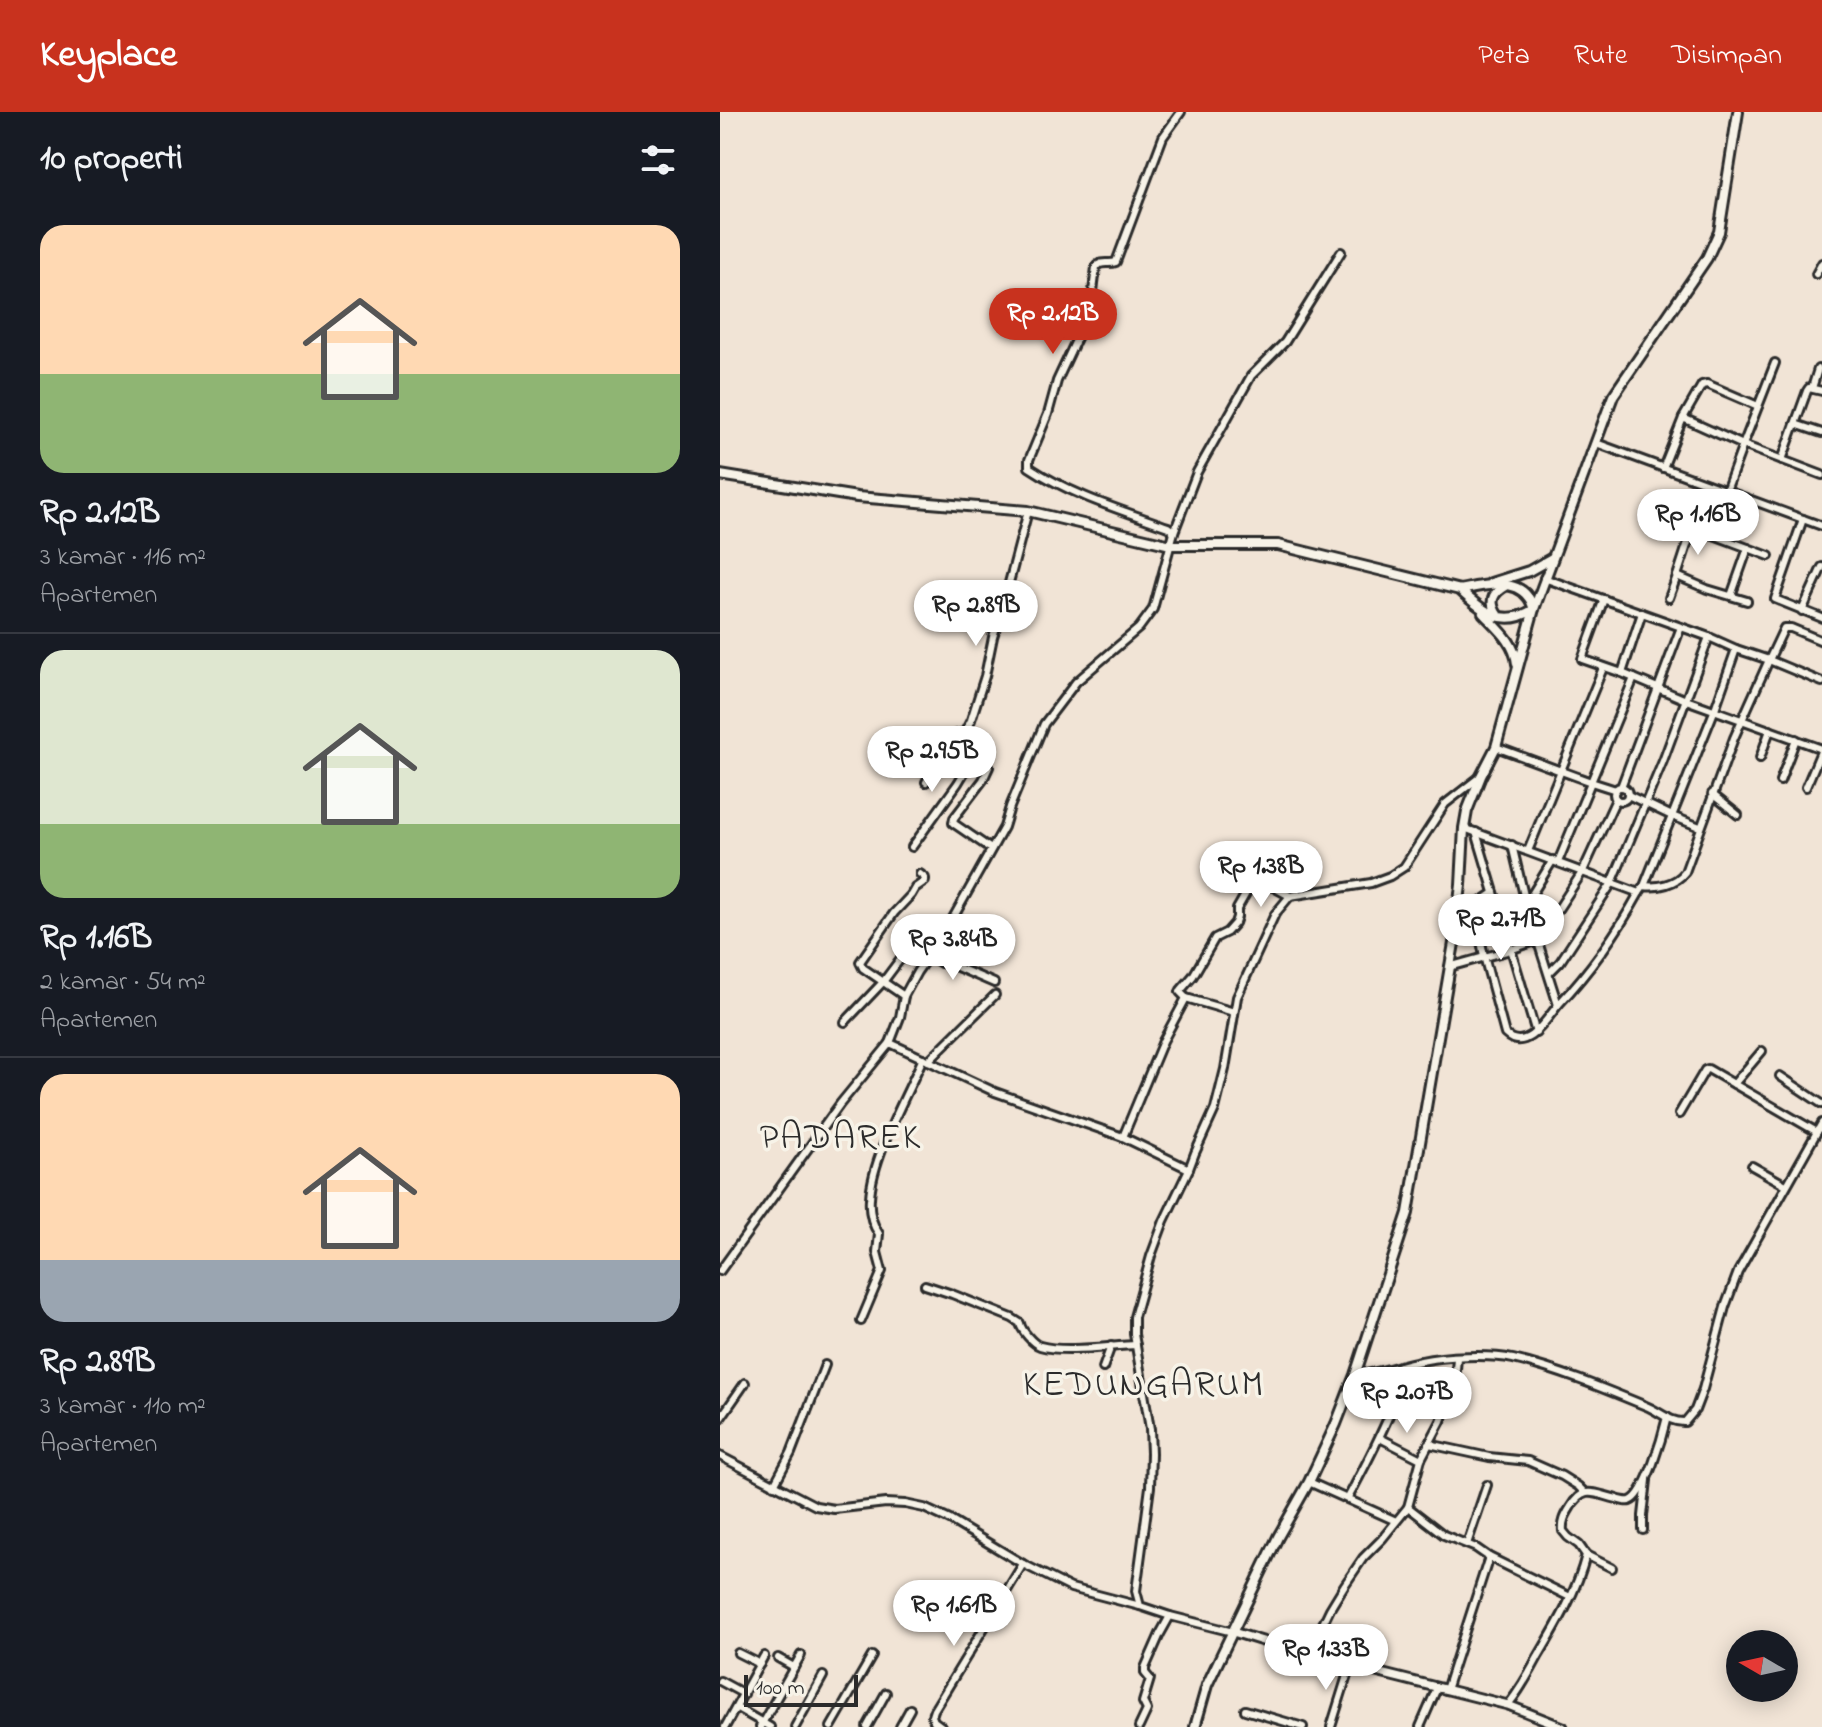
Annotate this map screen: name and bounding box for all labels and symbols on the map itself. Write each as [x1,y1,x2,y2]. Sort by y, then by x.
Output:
pin: Rp 2.12B [970,288,1136,356]
pin: Rp 1.16B [1615,489,1781,557]
pin: Rp 2.89B [893,580,1059,648]
pin: Rp 2.95B [849,726,1015,794]
pin: Rp 1.38B [1178,841,1344,909]
pin: Rp 2.71B [1418,894,1584,962]
pin: Rp 3.84B [870,914,1036,982]
district label: PADAREK [760,1113,922,1166]
district label: KEDUNGARUM [1023,1360,1265,1413]
pin: Rp 2.07B [1324,1367,1490,1435]
pin: Rp 1.61B [871,1580,1037,1648]
pin: Rp 1.33B [1243,1624,1409,1692]
north arrow [1726,1630,1798,1702]
scale bar [744,1671,858,1707]

